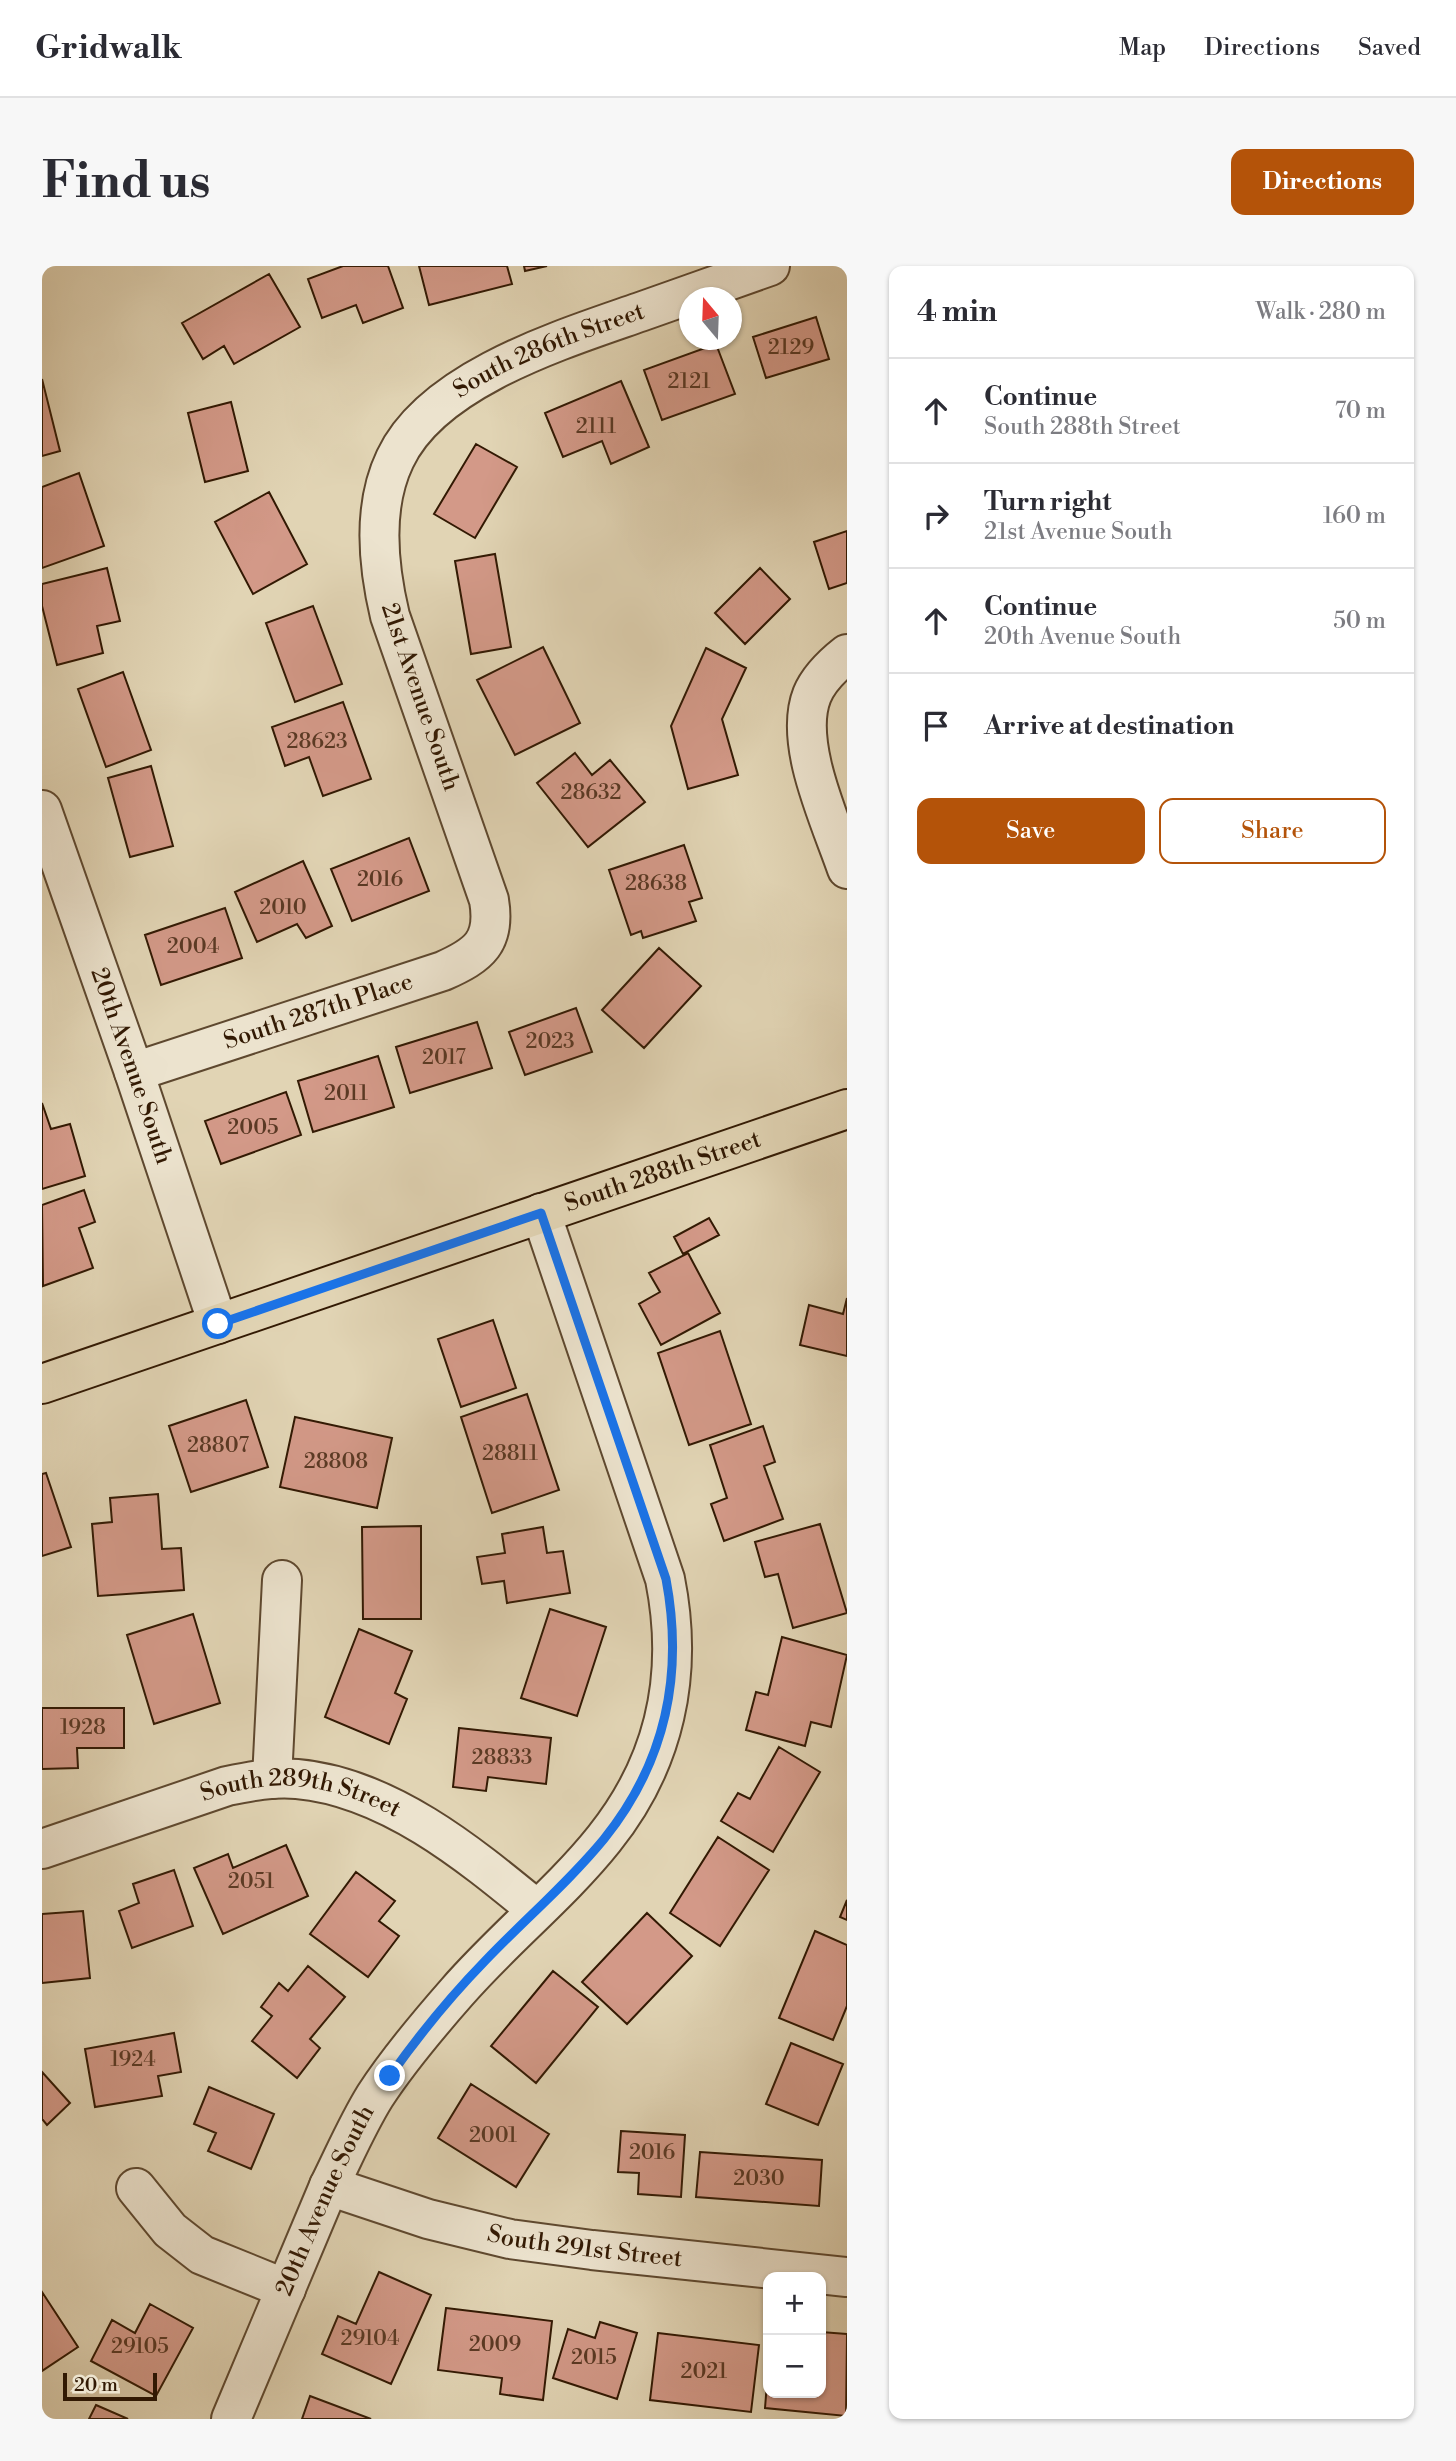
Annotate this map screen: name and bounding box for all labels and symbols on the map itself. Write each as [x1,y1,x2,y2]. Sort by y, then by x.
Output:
north arrow [679,287,742,350]
street label: South 286th Street [448,296,649,405]
house number: 2129 [768,335,814,361]
house number: 2121 [668,369,710,395]
house number: 2111 [576,414,616,440]
street label: 21st Avenue South [374,599,466,795]
house number: 28623 [286,729,348,755]
house number: 28632 [560,780,622,806]
house number: 2016 [357,867,403,893]
house number: 28638 [625,871,687,897]
house number: 2010 [259,895,307,921]
house number: 2004 [167,934,219,960]
street label: 20th Avenue South [84,964,179,1168]
street label: South 287th Place [220,967,417,1057]
house number: 2023 [525,1029,575,1055]
house number: 2017 [422,1045,466,1071]
house number: 2011 [324,1081,368,1107]
house number: 2005 [227,1115,279,1141]
street label: South 288th Street [561,1124,765,1219]
route start [202,1308,233,1339]
house number: 28807 [187,1433,249,1459]
house number: 28811 [482,1441,538,1467]
house number: 28808 [304,1449,368,1475]
house number: 1928 [60,1715,106,1741]
house number: 28833 [472,1745,532,1771]
street label: South 289th Street [197,1763,406,1825]
house number: 2051 [228,1869,274,1895]
house number: 1924 [110,2047,156,2073]
route end [374,2060,405,2091]
street label: 20th Avenue South [270,2100,381,2300]
house number: 2001 [469,2123,517,2149]
house number: 2016 [629,2140,675,2166]
house number: 2030 [733,2166,785,2192]
street label: South 291st Street [484,2219,684,2275]
house number: 29104 [341,2326,399,2352]
house number: 2009 [469,2332,521,2358]
house number: 29105 [111,2334,169,2360]
house number: 2015 [571,2345,617,2371]
house number: 2021 [681,2359,727,2385]
scale bar [63,2370,158,2402]

